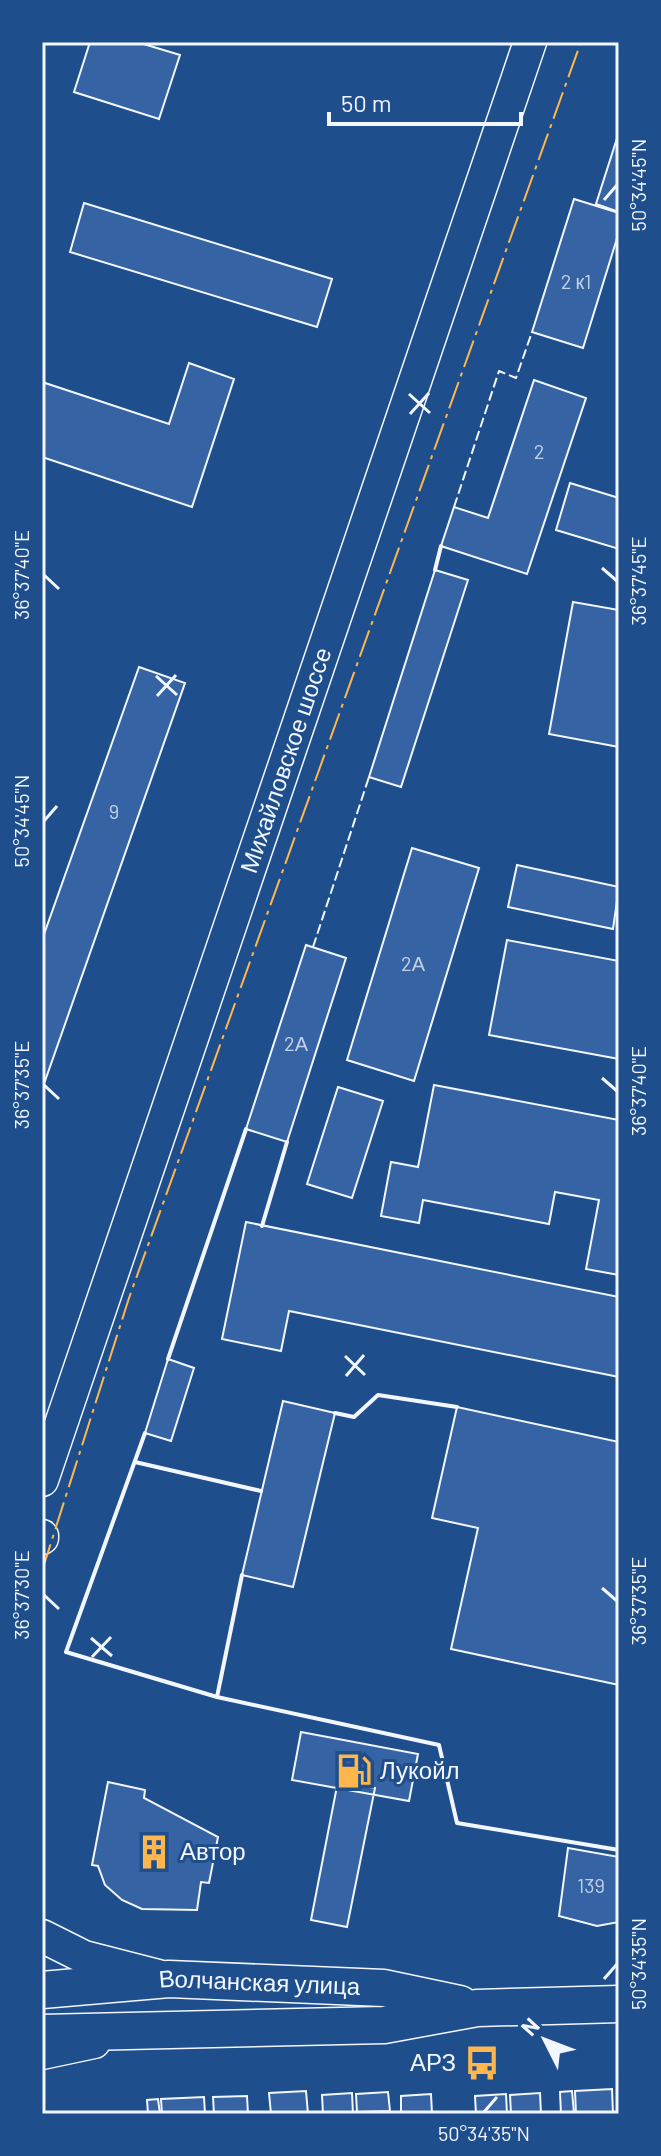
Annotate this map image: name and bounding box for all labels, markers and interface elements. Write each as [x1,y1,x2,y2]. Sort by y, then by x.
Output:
scale bar [329,76,521,126]
text: 50 m [341,88,392,117]
text: 50°34'45"N [626,139,650,231]
house number: 2 к1 [561,269,591,293]
house number: 2 [534,439,544,463]
text: 36°37'40"E [9,530,33,620]
text: 36°37'45"E [626,536,650,626]
street label: Михайловское шоссе [233,643,337,876]
text: 50°34'45"N [9,775,33,867]
house number: 9 [109,799,119,823]
house number: 2А [401,951,426,975]
house number: 2А [284,1031,309,1055]
text: 36°37'35"E [9,1041,33,1129]
text: 36°37'40"E [626,1046,650,1136]
text: 36°37'30"E [9,1550,33,1640]
text: 36°37'35"E [626,1557,650,1645]
fuel station icon: Лукойл [335,1752,373,1790]
place label: Лукойл [380,1755,460,1784]
building icon: Автор [135,1833,173,1871]
place label: Автор [180,1836,246,1865]
house number: 139 [577,1873,605,1897]
text: 50°34'35"N [626,1918,650,2010]
street label: Волчанская улица [157,1963,362,2000]
north arrow [505,2000,585,2080]
text: N [515,2012,544,2040]
bus stop icon: АРЗ [463,2044,501,2082]
place label: АРЗ [410,2047,456,2076]
text: 50°34'35"N [438,2121,530,2145]

